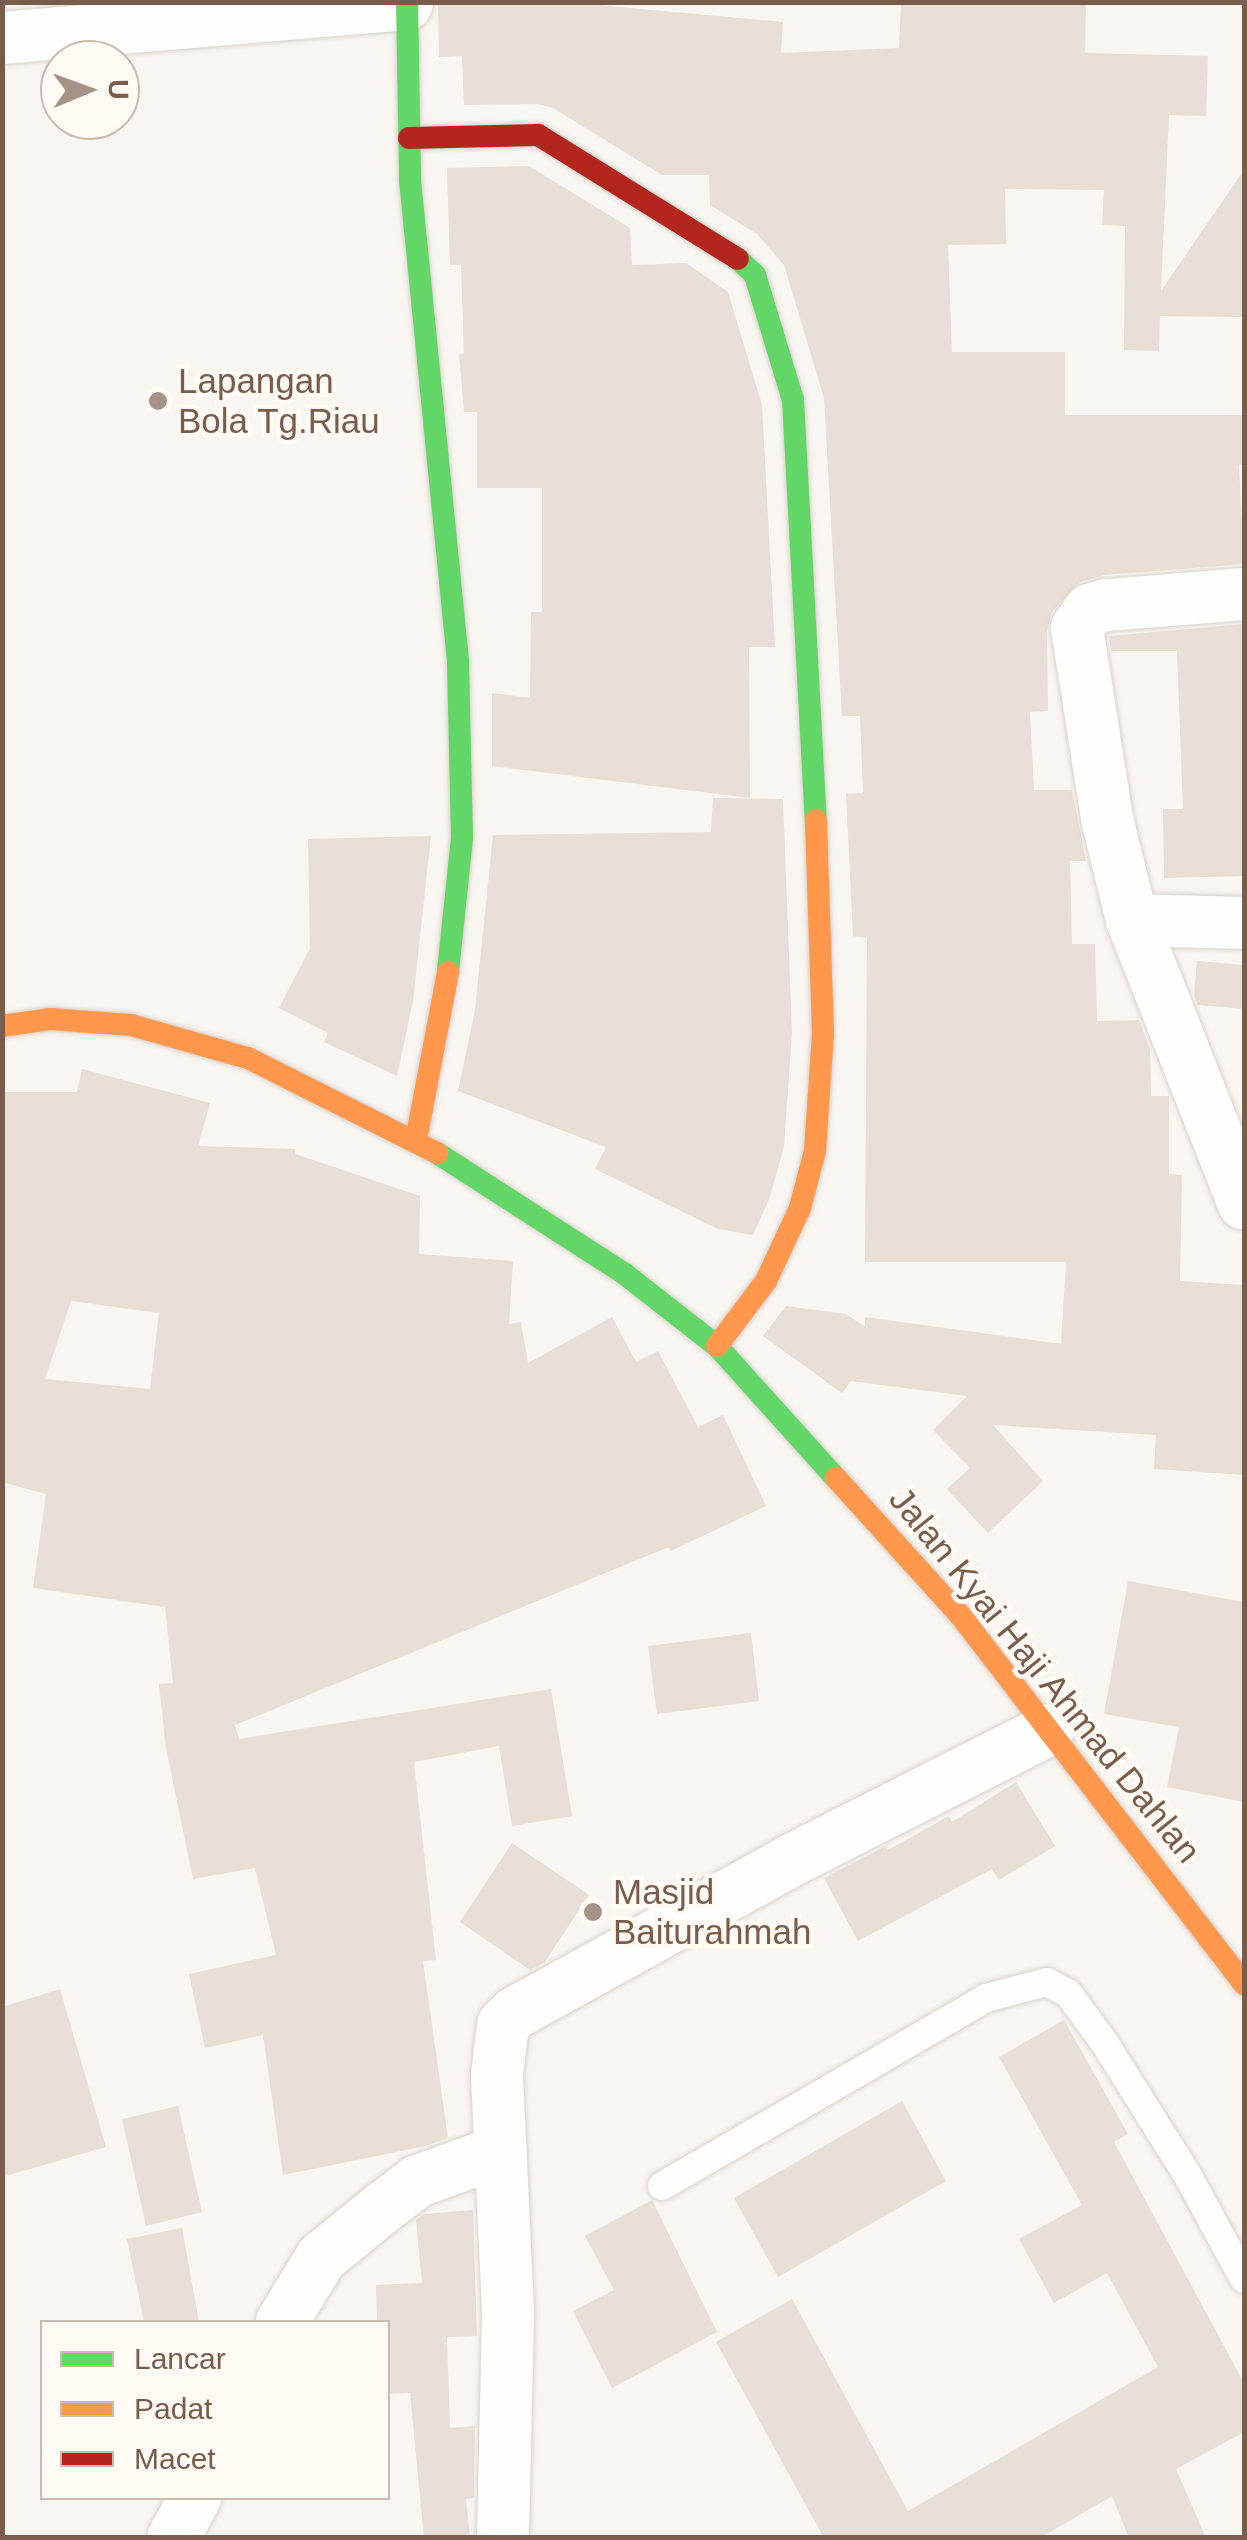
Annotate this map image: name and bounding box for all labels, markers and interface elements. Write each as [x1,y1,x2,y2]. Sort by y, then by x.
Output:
north arrow [40,40,140,140]
text: U [103,79,134,100]
place label: Lapangan Bola Tg.Riau [178,360,380,442]
marker: Lapangan Bola Tg.Riau [147,390,169,412]
street label: Jalan Kyai Haji Ahmad Dahlan [880,1478,1210,1872]
place label: Masjid Baiturahmah [613,1871,811,1953]
marker: Masjid Baiturahmah [582,1901,604,1923]
legend [40,2320,390,2500]
text: Lancar [134,2342,226,2375]
text: Padat [134,2392,212,2425]
text: Macet [134,2442,216,2475]

